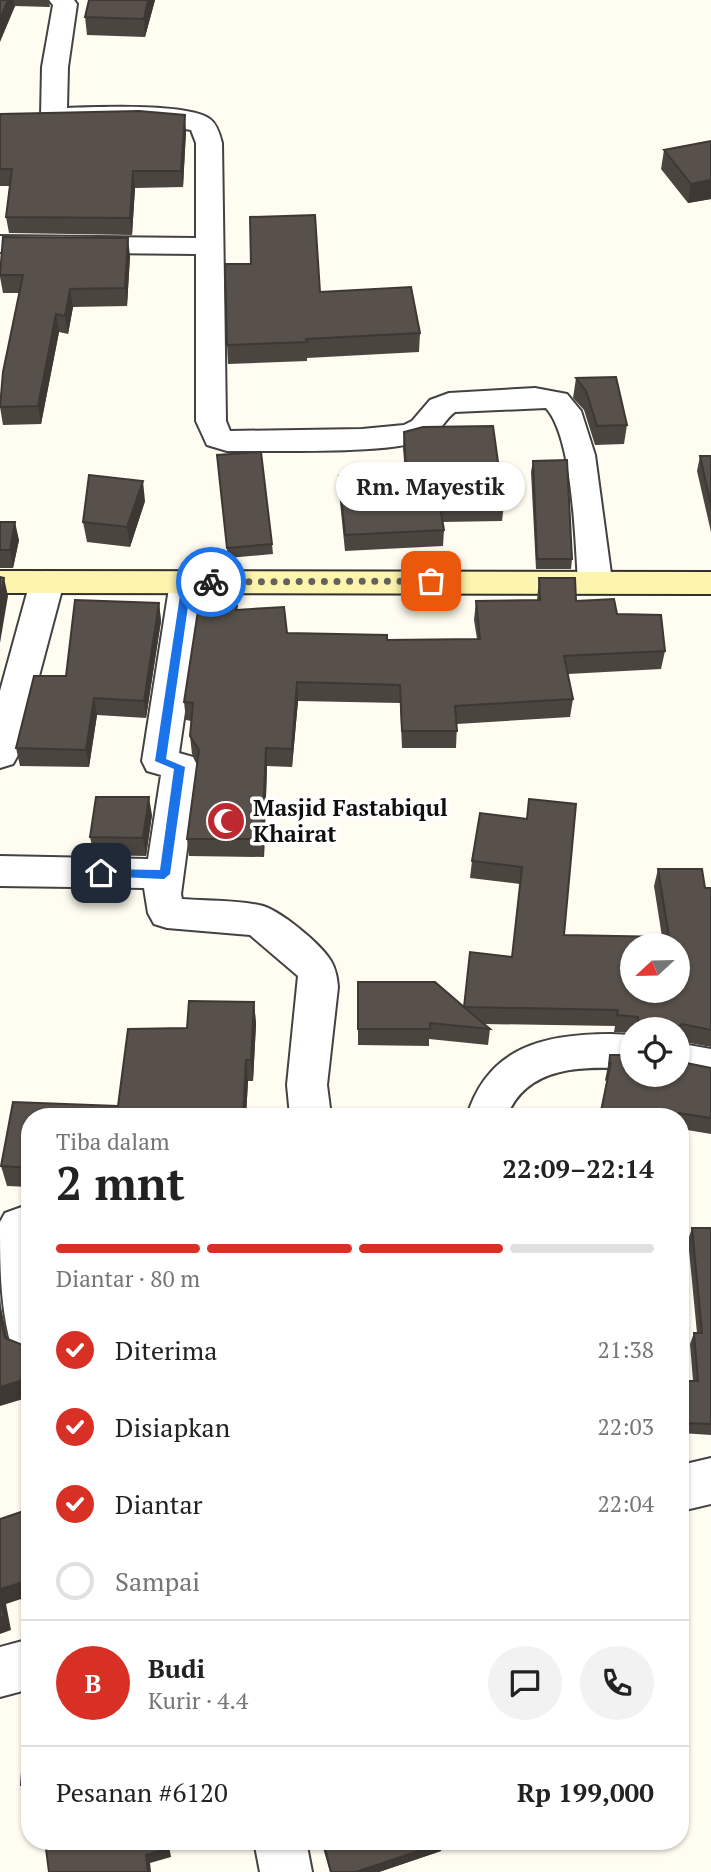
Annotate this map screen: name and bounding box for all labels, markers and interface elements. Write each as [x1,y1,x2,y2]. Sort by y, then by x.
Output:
callout: Rm. Mayestik [336,462,526,511]
text: Rm. Mayestik [356,471,505,502]
courier [176,547,246,617]
pin [401,551,461,611]
icon: bag [412,562,450,600]
icon: bike [192,563,230,601]
place label: Masjid Fastabiqul Khairat [253,792,448,849]
mosque icon: Masjid Fastabiqul Khairat [205,800,247,842]
pin [71,843,131,903]
icon: home [82,854,120,892]
north arrow [620,933,690,1003]
map controls [620,933,690,1087]
button: locate [620,1017,690,1087]
text: Tiba dalam [56,1126,170,1157]
text: 22:09–22:14 [502,1151,654,1185]
text: 2 mnt [56,1152,185,1213]
text: Diantar · 80 m [56,1263,200,1294]
icon: check [56,1331,94,1369]
text: Diterima [115,1333,217,1367]
text: 21:38 [597,1334,654,1365]
icon: check [56,1408,94,1446]
text: Disiapkan [115,1410,230,1444]
text: 22:03 [597,1411,654,1442]
icon: check [56,1485,94,1523]
text: Diantar [115,1487,203,1521]
text: 22:04 [597,1488,654,1519]
text: Sampai [115,1564,200,1598]
button: chat [488,1646,562,1720]
button: phone [580,1646,654,1720]
text: Budi [148,1651,205,1685]
text: B [85,1666,101,1700]
text: Kurir · 4.4 [148,1685,248,1716]
text: Pesanan #6120 [56,1775,228,1809]
text: Rp 199,000 [517,1775,654,1809]

